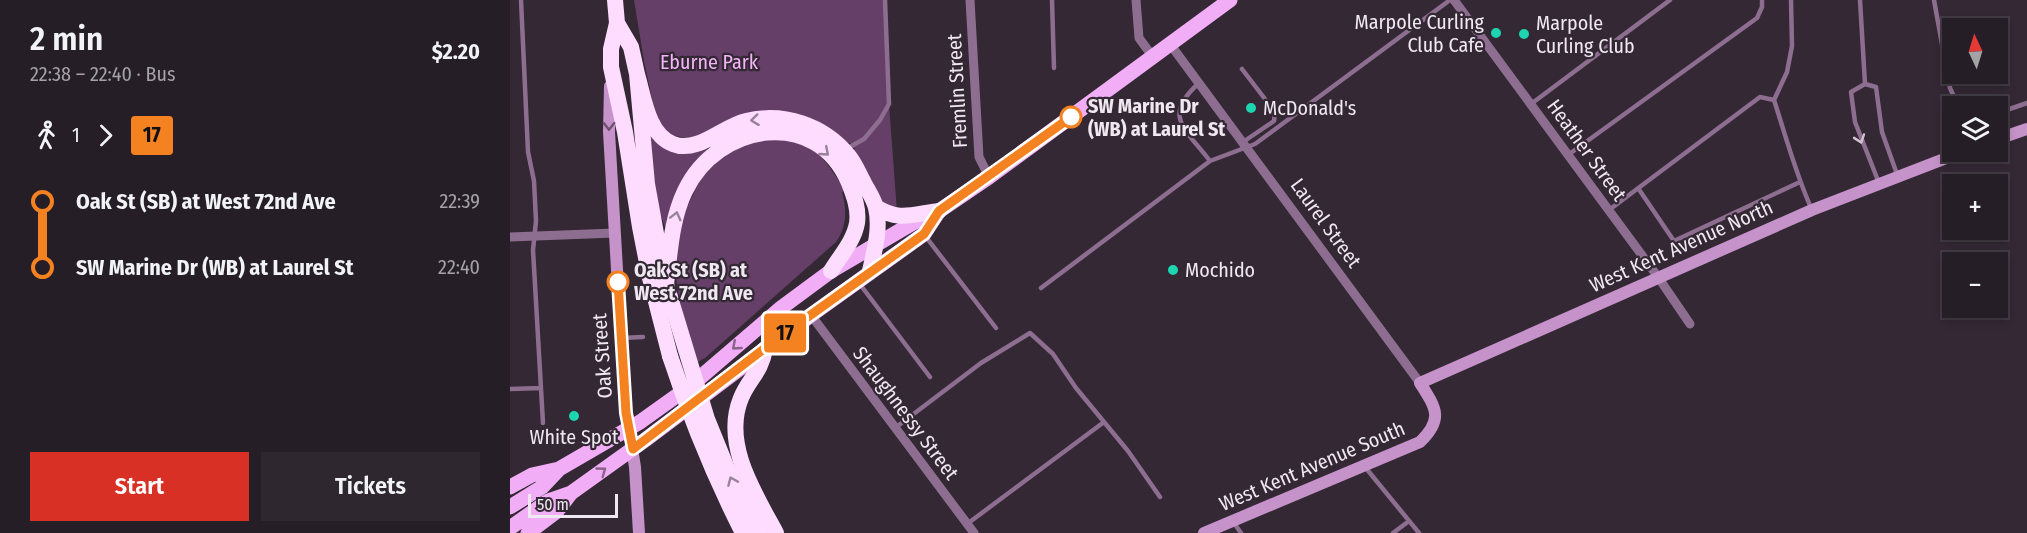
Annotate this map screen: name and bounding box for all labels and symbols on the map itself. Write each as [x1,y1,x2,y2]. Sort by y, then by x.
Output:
place label: Marpole Curling Club Cafe [1355,10,1485,57]
place label: Marpole Curling Club [1536,11,1635,58]
north arrow [1942,18,2008,84]
marker: Marpole Curling Club Cafe [1489,26,1503,40]
marker: Marpole Curling Club [1517,27,1531,41]
street label: Fremlin Street [942,33,972,149]
park label: Eburne Park [660,50,759,74]
place label: SW Marine Dr (WB) at Laurel St [1088,94,1226,141]
street label: Heather Street [1542,95,1632,206]
place label: McDonald's [1263,96,1356,120]
marker: McDonald's [1244,101,1258,115]
marker: SW Marine Dr (WB) at Laurel St [1060,106,1082,128]
one-way arrow [750,113,760,125]
one-way arrow [603,121,616,130]
one-way arrow [1853,133,1866,144]
one-way arrow [818,144,829,155]
street label: Laurel Street [1286,174,1367,273]
street label: West Kent Avenue North [1586,195,1776,297]
one-way arrow [669,211,682,221]
place label: Oak St (SB) at West 72nd Ave [634,258,753,305]
place label: Mochido [1185,258,1255,282]
marker: Mochido [1166,263,1180,277]
marker: Oak St (SB) at West 72nd Ave [607,271,629,293]
street label: Oak Street [587,312,617,399]
line badge: 17 [758,314,812,352]
one-way arrow [732,339,743,350]
street label: Shaughnessy Street [848,342,964,485]
marker: White Spot [567,409,581,423]
street label: West Kent Avenue South [1216,416,1408,516]
place label: White Spot [530,425,619,449]
one-way arrow [595,467,606,478]
one-way arrow [727,476,739,487]
scale bar [528,491,618,518]

